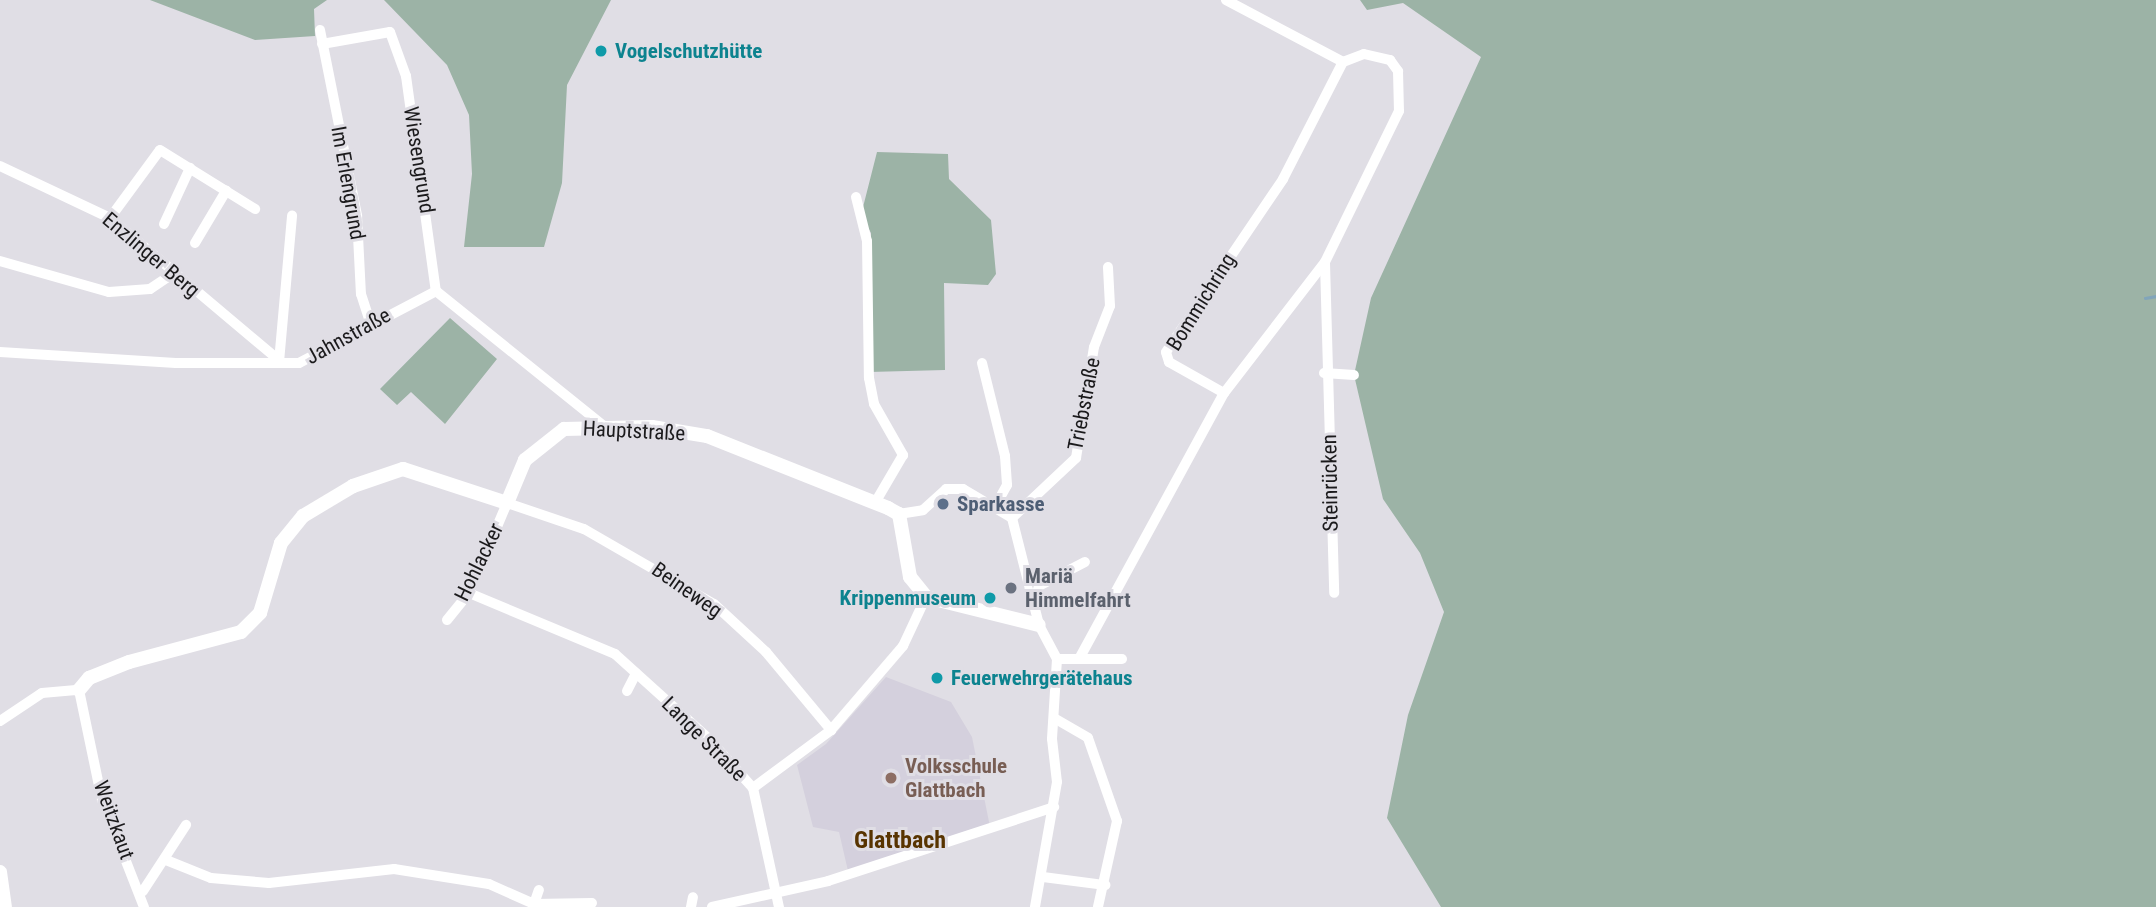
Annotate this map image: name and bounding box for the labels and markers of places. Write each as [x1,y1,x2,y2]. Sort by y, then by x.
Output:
place label: Vogelschutzhütte [615,38,762,64]
marker: Vogelschutzhütte [593,43,609,59]
place label: Sparkasse [957,491,1045,517]
marker: Sparkasse [935,496,951,512]
place label: Mariä Himmelfahrt [1025,563,1131,613]
marker: Mariä Himmelfahrt [1003,580,1019,596]
place label: Krippenmuseum [840,585,976,611]
marker: Krippenmuseum [982,590,998,606]
place label: Feuerwehrgerätehaus [951,665,1133,691]
marker: Feuerwehrgerätehaus [929,670,945,686]
place label: Volksschule Glattbach [905,753,1007,803]
marker: Volksschule Glattbach [883,770,899,786]

